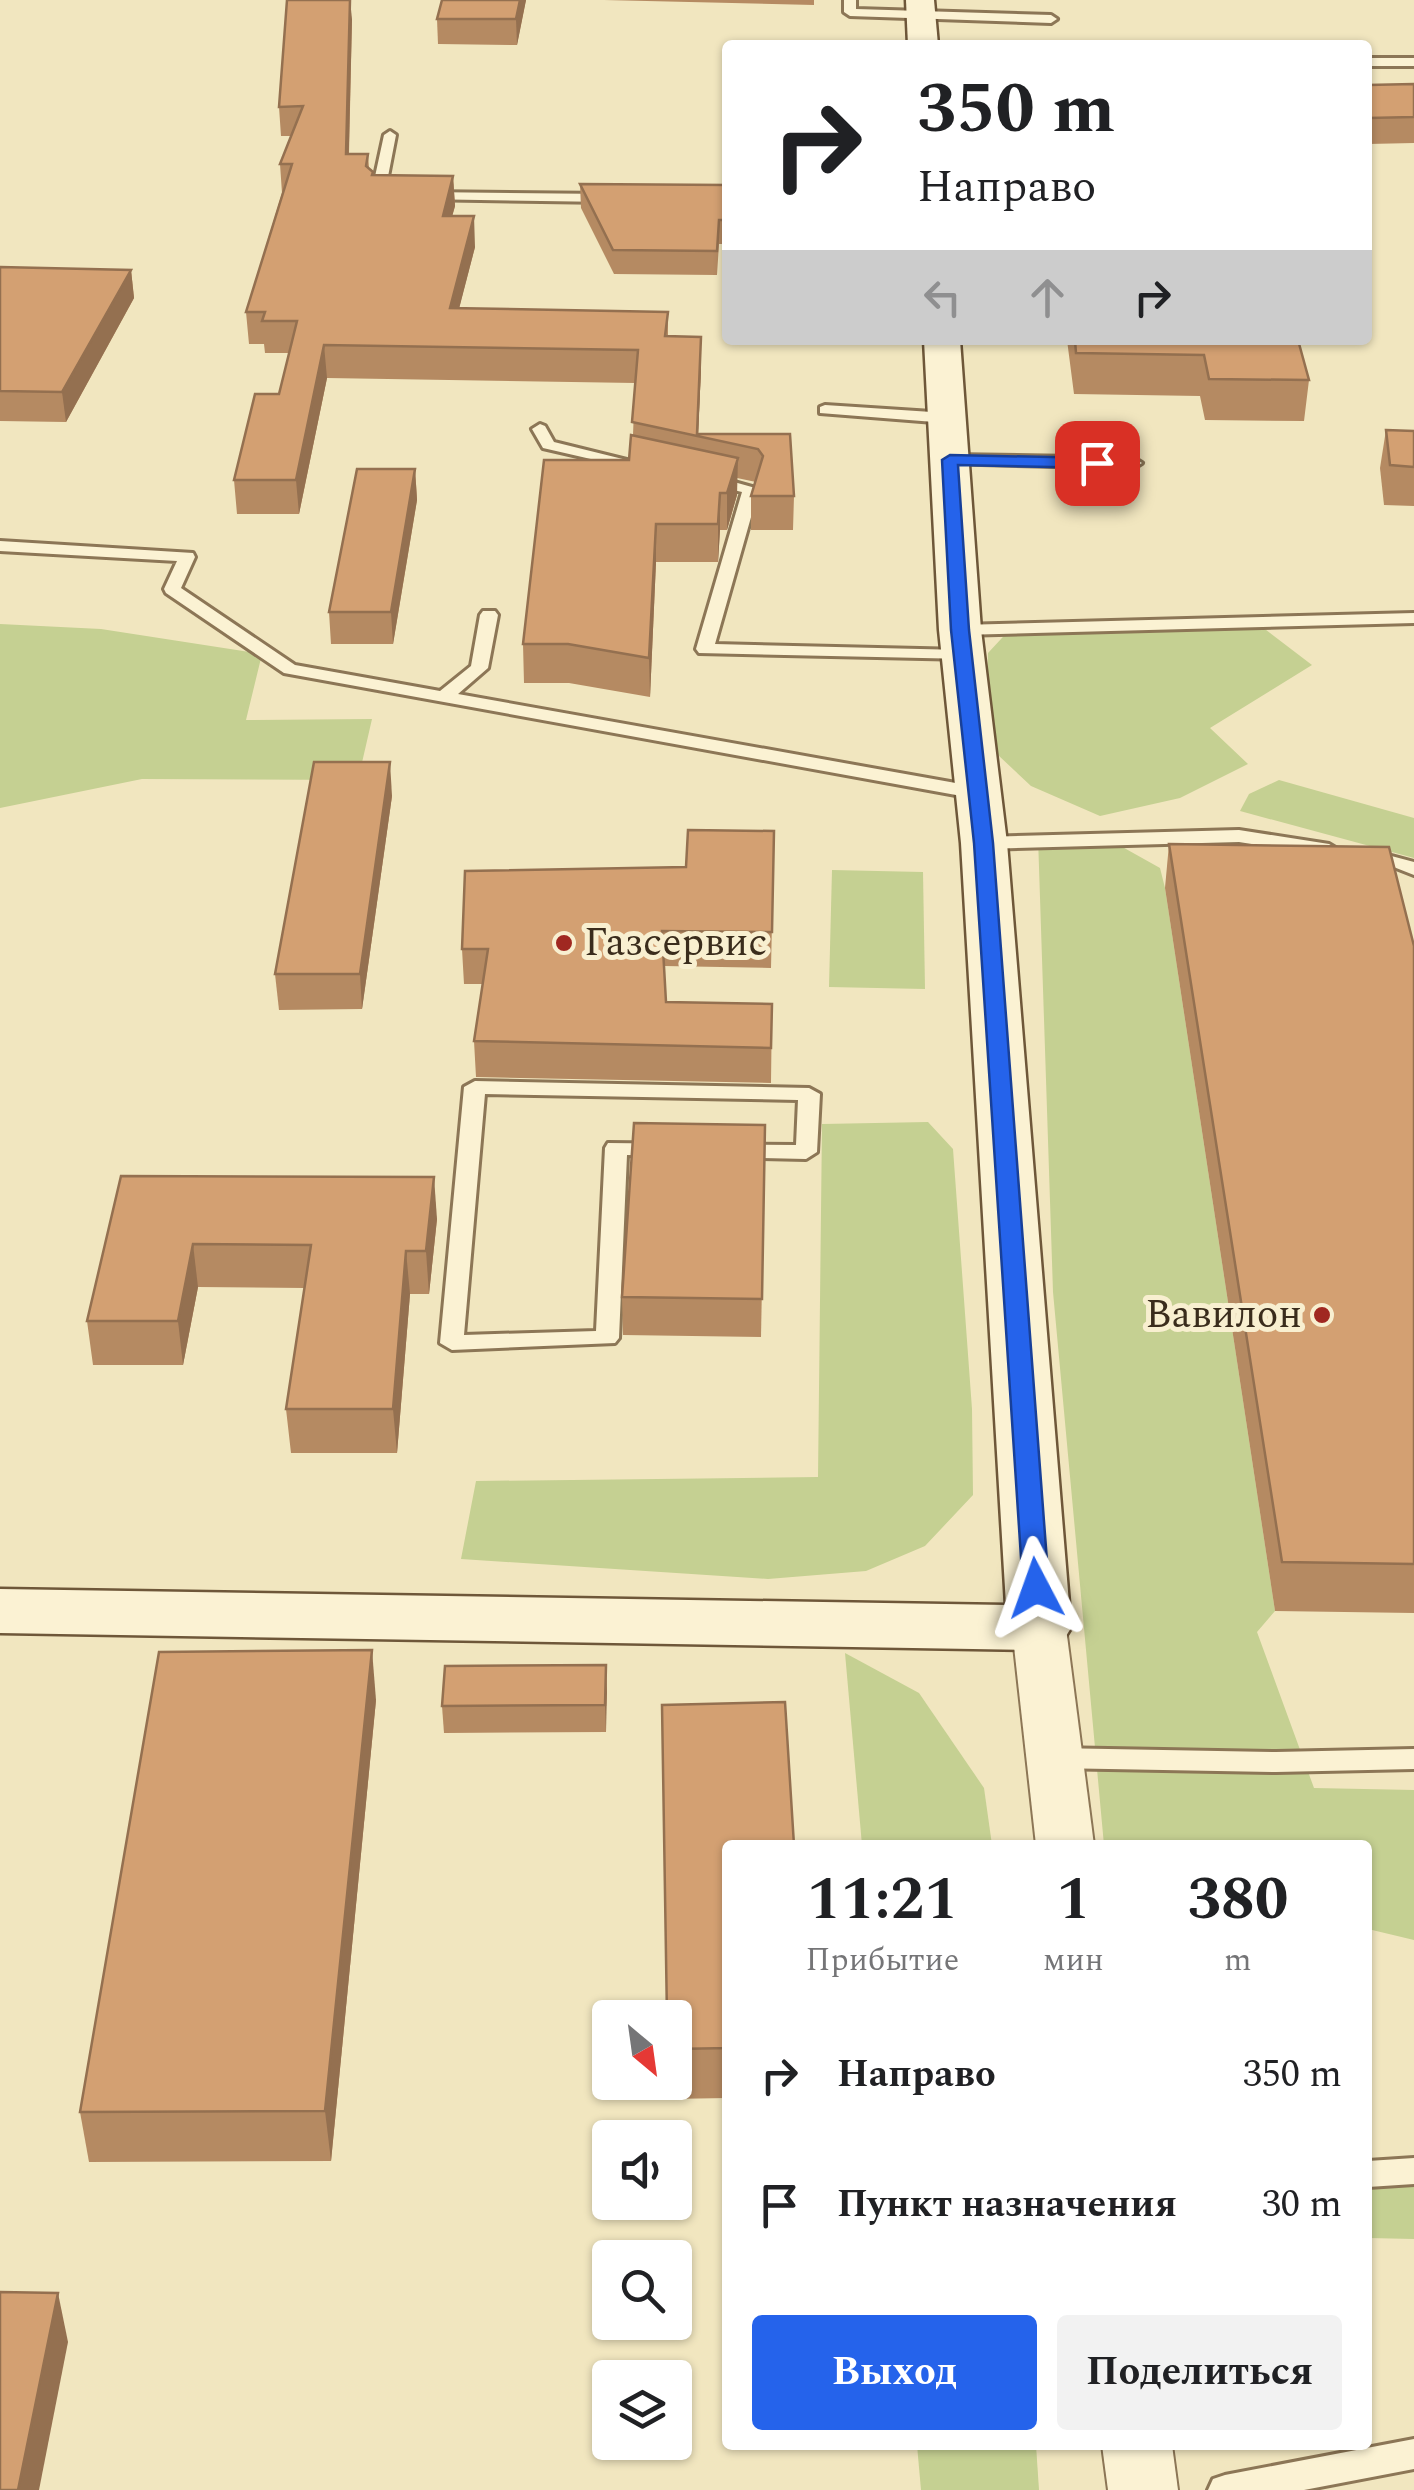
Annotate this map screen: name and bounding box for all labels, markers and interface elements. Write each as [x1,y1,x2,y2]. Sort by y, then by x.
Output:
text: 350 m [917,57,1115,163]
icon: right [752,80,882,210]
text: Направо [917,153,1096,222]
icon: left [915,270,970,325]
icon: ahead [1020,270,1075,325]
icon: right [1125,270,1180,325]
pin [1055,421,1140,506]
icon: arrive [1070,436,1125,491]
place label: Газсервис [584,913,767,974]
marker: Газсервис [553,932,575,954]
place label: Вавилон [1145,1285,1302,1346]
marker: Вавилон [1311,1304,1333,1326]
position arrow [984,1536,1088,1640]
text: 11:21 [807,1854,958,1946]
text: 1 [1057,1854,1090,1946]
text: 380 [1187,1854,1288,1946]
text: Прибытие [806,1936,959,1985]
text: мин [1043,1936,1104,1985]
text: m [1224,1936,1252,1985]
north arrow [592,2000,692,2100]
map controls [592,2000,692,2460]
text: Направо [837,2046,996,2104]
text: 350 m [1243,2046,1342,2104]
icon: right [752,2048,807,2103]
button: sound [592,2120,692,2220]
text: Пункт назначения [837,2176,1177,2234]
text: 30 m [1262,2176,1342,2234]
icon: arrive [752,2178,807,2233]
button: search [592,2240,692,2340]
button: Выход [752,2315,1037,2430]
button: Поделиться [1057,2315,1342,2430]
button: layers [592,2360,692,2460]

